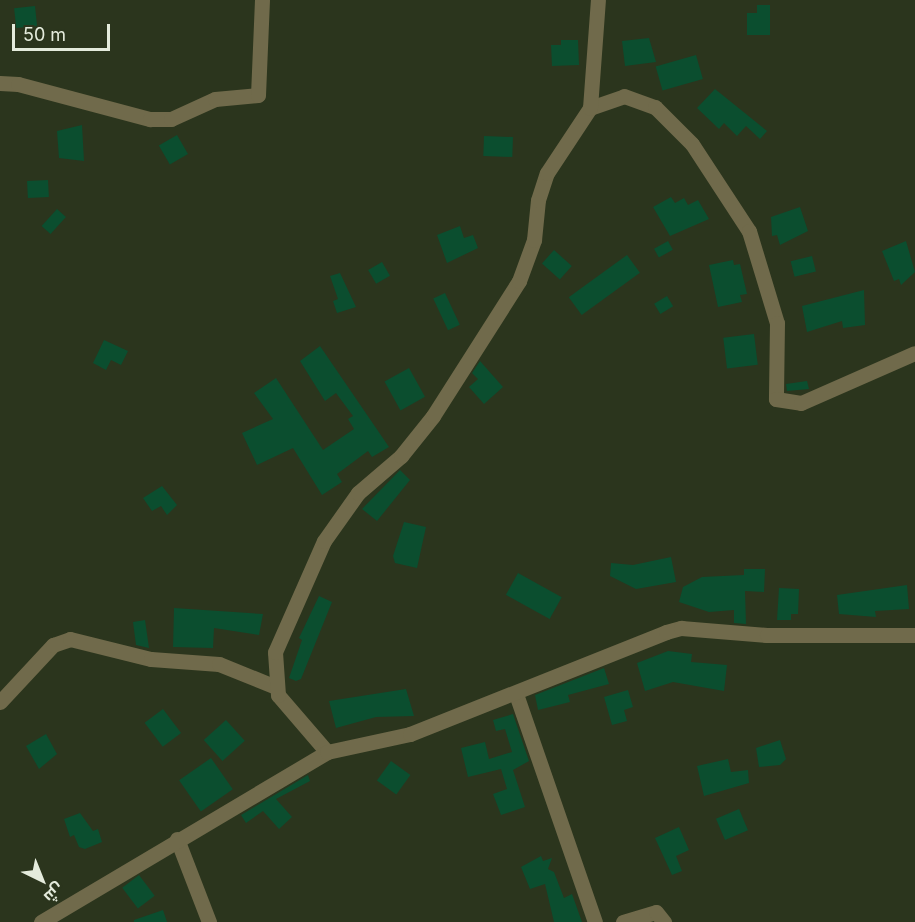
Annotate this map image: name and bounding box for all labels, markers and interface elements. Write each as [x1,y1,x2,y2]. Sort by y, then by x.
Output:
scale bar [15,12,112,50]
text: 50 m [23,24,66,45]
north arrow [12,850,72,910]
text: ش [40,879,69,907]

